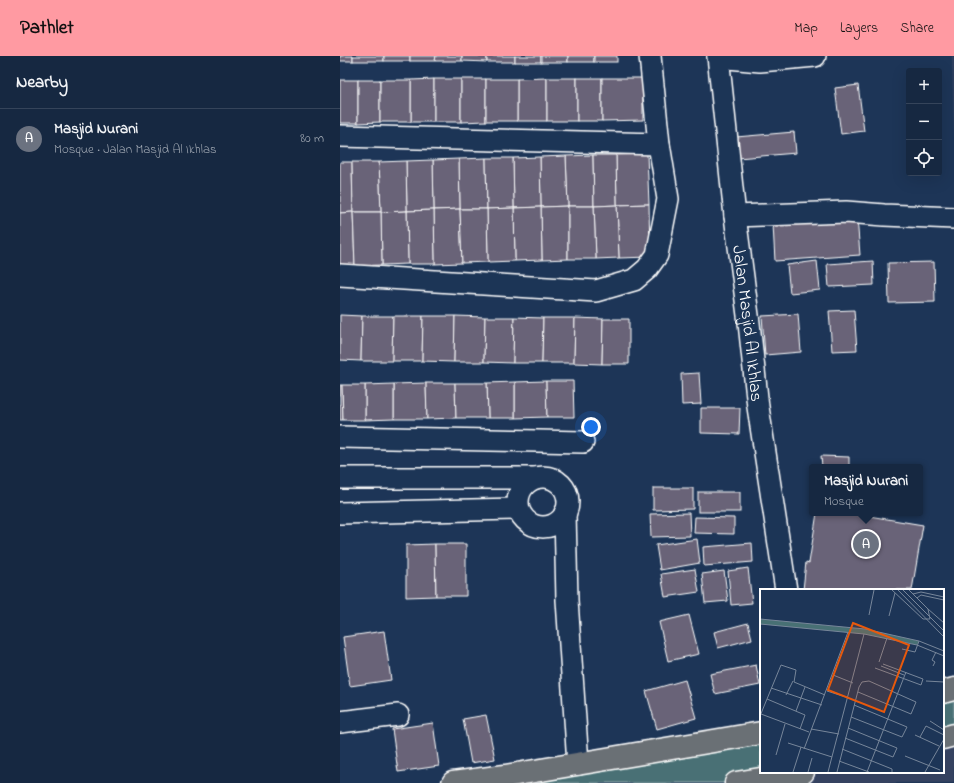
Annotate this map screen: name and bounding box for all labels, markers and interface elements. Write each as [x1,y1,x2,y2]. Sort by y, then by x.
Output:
text: Pathlet [20,15,74,42]
text: Map [794,18,818,39]
text: Layers [840,18,878,39]
text: Share [900,18,934,39]
map controls [906,68,942,176]
button: + [906,68,942,104]
text: Nearby [16,70,68,95]
button: − [906,104,942,140]
text: Masjid Nurani [54,118,138,140]
text: A [25,129,33,148]
text: 80 m [300,129,324,148]
text: Mosque · Jalan Masjid Al Ikhlas [54,140,217,159]
button: locate [906,140,942,176]
street label: Jalan Masjid Al Ikhlas [724,244,768,403]
your location [581,417,601,437]
popup [809,464,923,516]
text: Masjid Nurani [824,470,908,492]
text: Mosque [824,492,864,511]
pin: A [853,529,879,559]
inset map [760,589,944,773]

